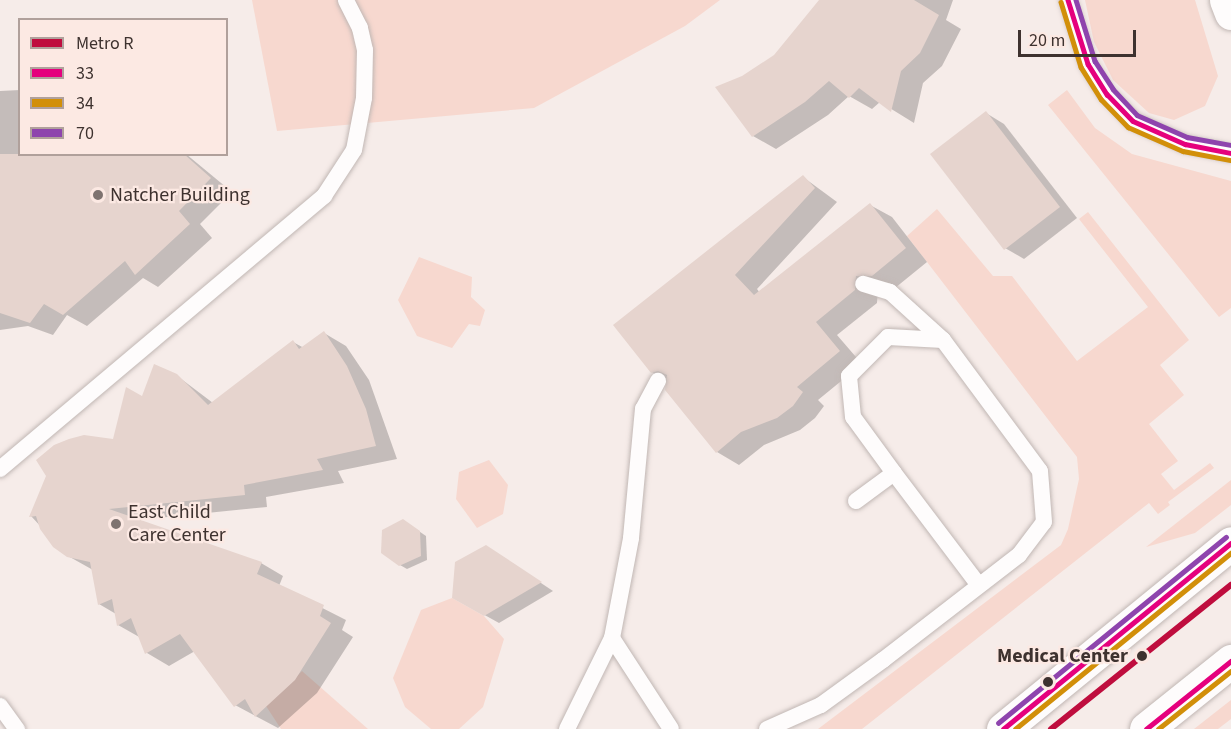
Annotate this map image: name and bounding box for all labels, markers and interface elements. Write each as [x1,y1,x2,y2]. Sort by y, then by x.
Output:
legend [18,18,228,156]
scale bar [1021,18,1140,56]
text: 20 m [1029,28,1065,53]
text: Metro R [76,31,134,56]
text: 33 [76,61,94,86]
text: 34 [76,91,94,116]
text: 70 [76,121,94,146]
place label: Natcher Building [110,183,250,207]
marker: Natcher Building [91,188,105,202]
place label: East Child Care Center [128,500,226,547]
marker: East Child Care Center [109,517,123,531]
place label: Medical Center [997,644,1128,668]
marker: Medical Center [1133,647,1151,665]
unlabelled marker [1042,676,1054,688]

